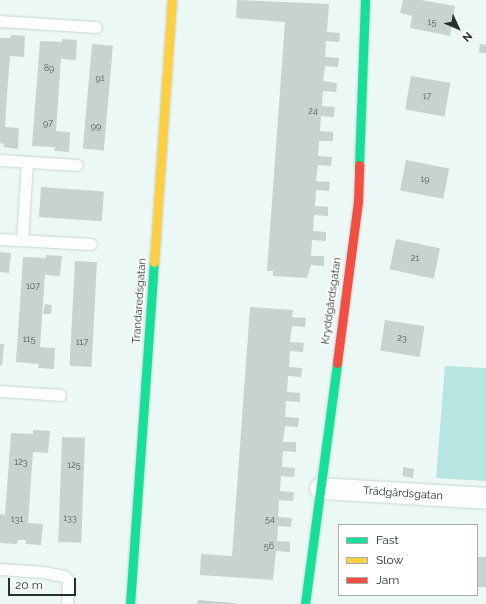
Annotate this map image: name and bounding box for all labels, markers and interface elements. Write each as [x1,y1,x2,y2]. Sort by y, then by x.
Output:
north arrow [438,8,478,48]
house number: 15 [428,17,436,27]
text: N [459,29,475,44]
house number: 89 [44,63,54,73]
house number: 91 [95,73,105,83]
house number: 17 [423,91,431,101]
house number: 24 [308,106,318,116]
house number: 97 [43,118,53,128]
house number: 99 [91,121,101,131]
house number: 19 [420,174,430,184]
house number: 21 [411,253,419,263]
street label: Kryddgårdsgatan [319,257,345,345]
street label: Trandaredsgatan [130,258,150,344]
house number: 107 [26,281,40,291]
house number: 23 [397,333,407,343]
house number: 115 [23,334,35,344]
house number: 117 [76,337,88,347]
house number: 123 [14,457,28,467]
house number: 125 [67,460,81,470]
street label: Trädgårdsgatan [363,485,443,503]
house number: 133 [63,513,77,523]
house number: 131 [11,514,23,524]
house number: 54 [265,514,275,524]
legend [338,524,478,596]
text: Fast [376,533,399,547]
house number: 56 [264,541,274,551]
text: Slow [376,553,403,567]
scale bar [10,570,78,596]
text: Jam [376,573,399,587]
text: 20 m [15,578,43,592]

